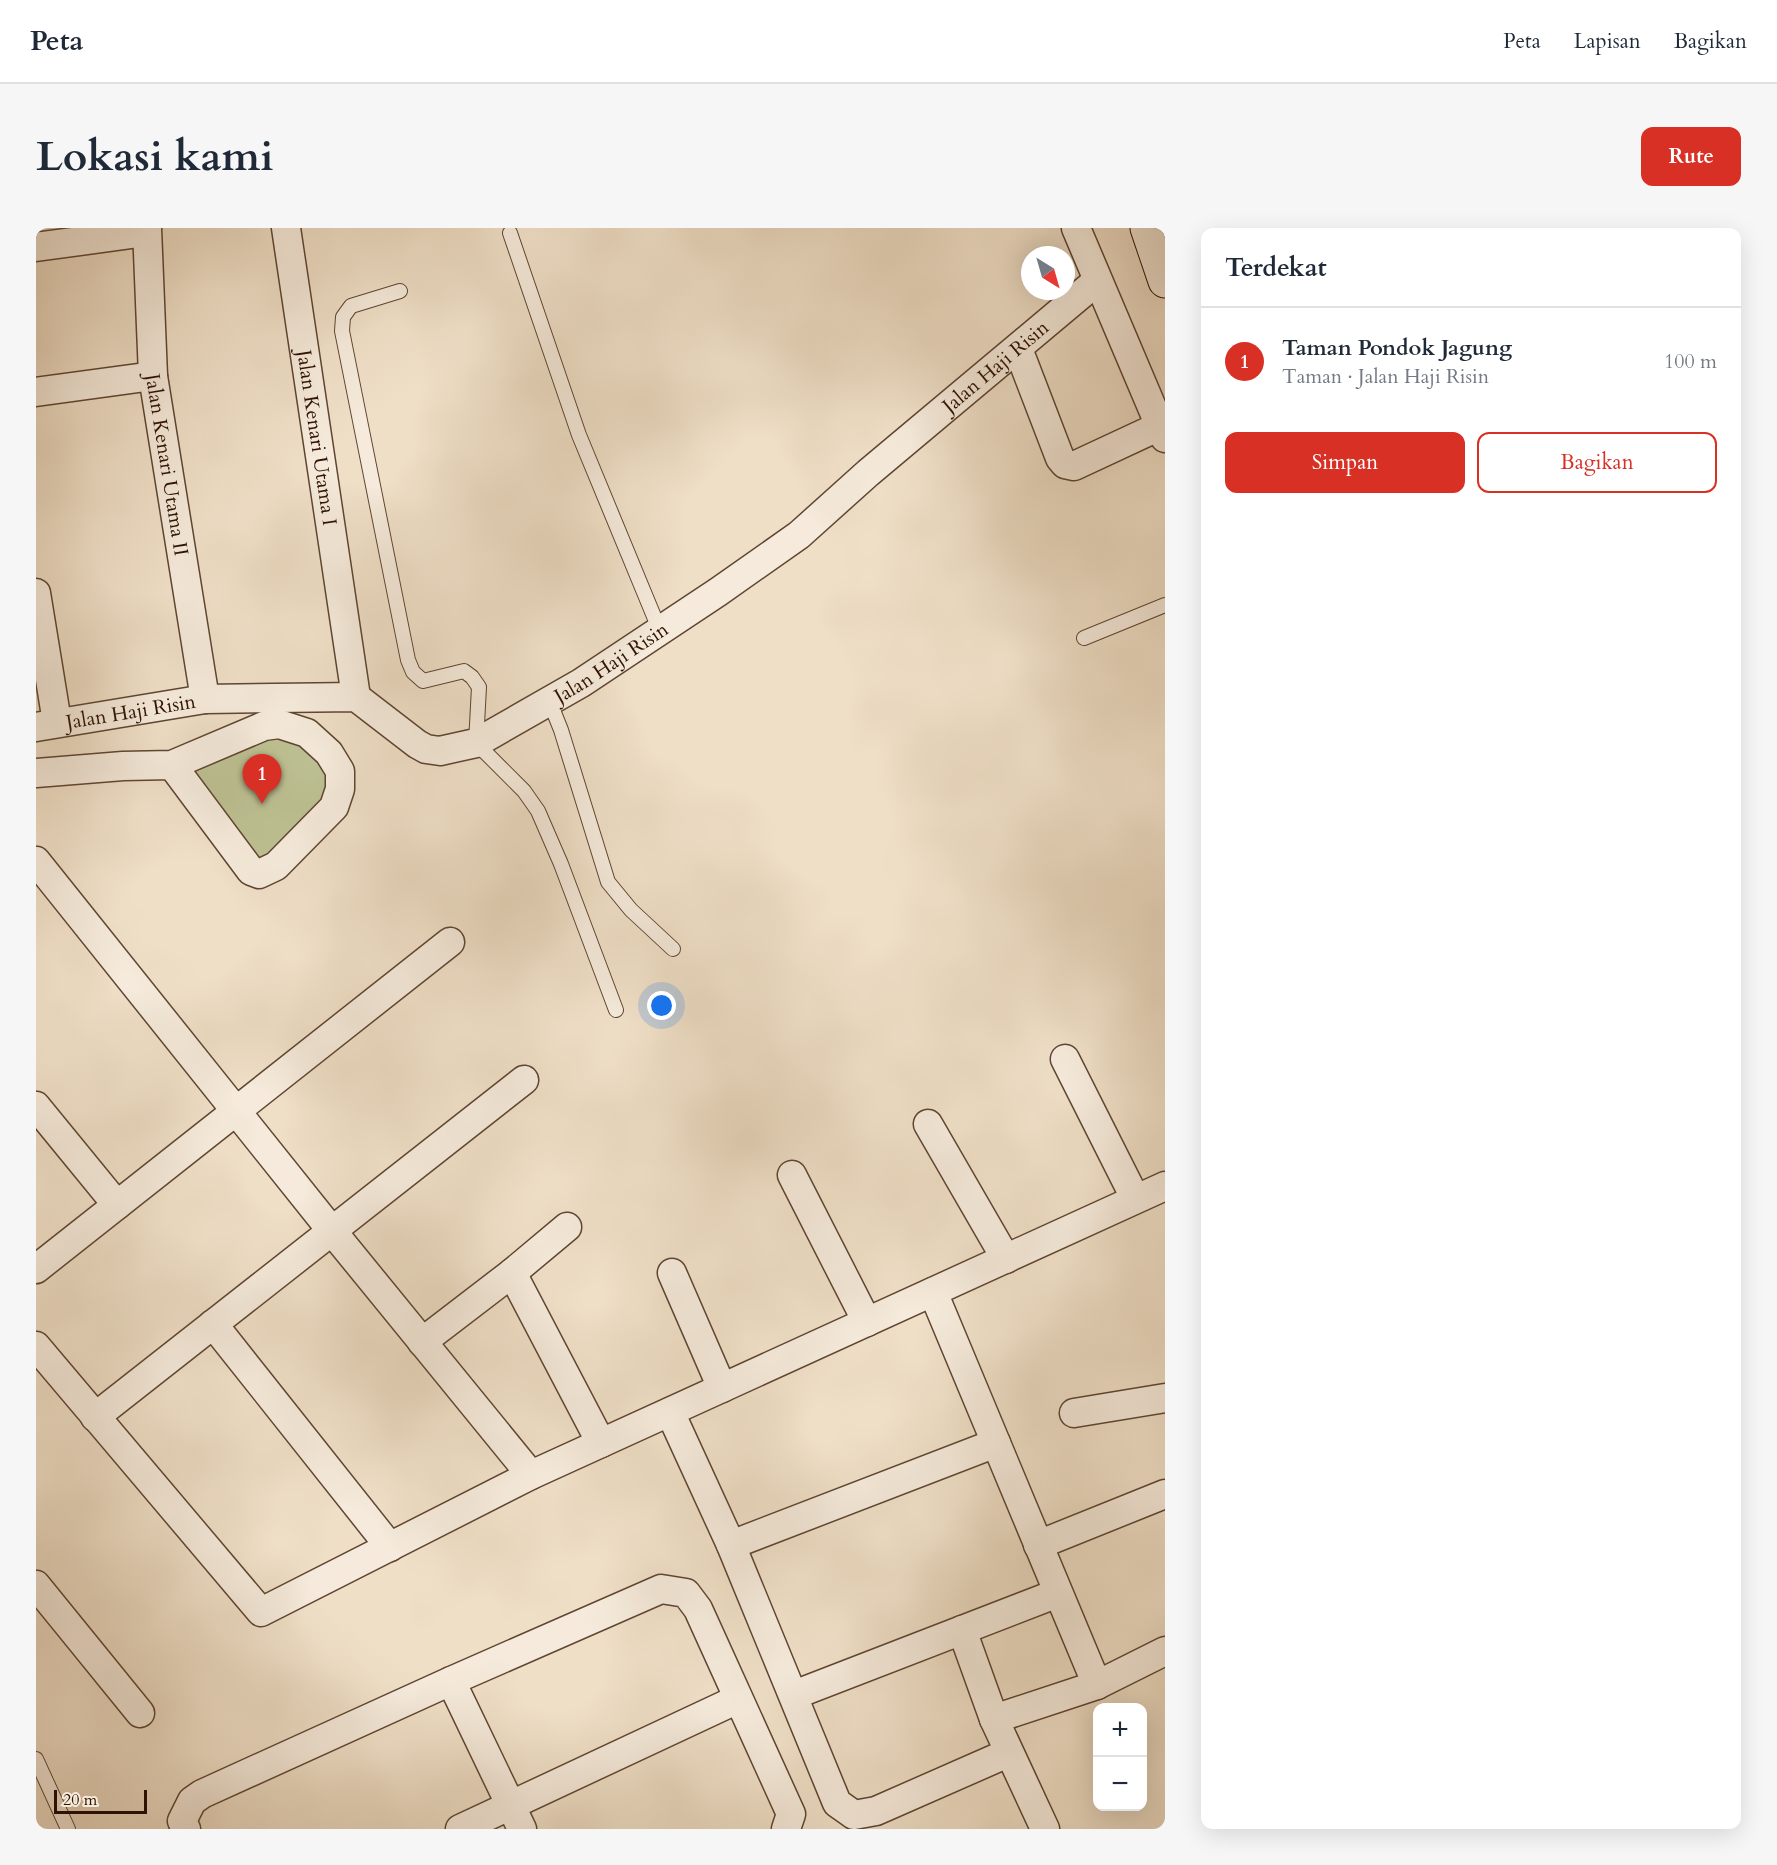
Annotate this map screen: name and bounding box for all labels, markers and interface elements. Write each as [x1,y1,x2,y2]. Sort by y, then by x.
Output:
text: Peta [30,22,83,60]
text: Peta [1503,27,1541,56]
text: Lapisan [1574,27,1641,56]
text: Bagikan [1674,27,1747,56]
button: Rute [1641,127,1741,186]
text: Lokasi kami [36,128,274,185]
north arrow [1021,246,1075,300]
text: Terdekat [1225,250,1327,285]
street label: Jalan Haji Risin [934,314,1055,421]
text: Taman Pondok Jagung [1282,333,1512,363]
street label: Jalan Kenari Utama I [290,345,343,527]
text: 1 [1239,348,1250,375]
text: 100 m [1664,348,1717,375]
text: Taman · Jalan Haji Risin [1282,363,1489,390]
street label: Jalan Kenari Utama II [138,369,195,558]
button: Simpan [1225,432,1465,493]
button: Bagikan [1477,432,1717,493]
street label: Jalan Haji Risin [547,615,674,711]
street label: Jalan Haji Risin [61,688,198,736]
pin: 1 [242,754,282,804]
your location [647,991,676,1020]
map controls [1093,1703,1147,1811]
button: + [1093,1703,1147,1757]
button: − [1093,1757,1147,1811]
scale bar [54,1787,147,1814]
text: 20 m [63,1789,97,1811]

